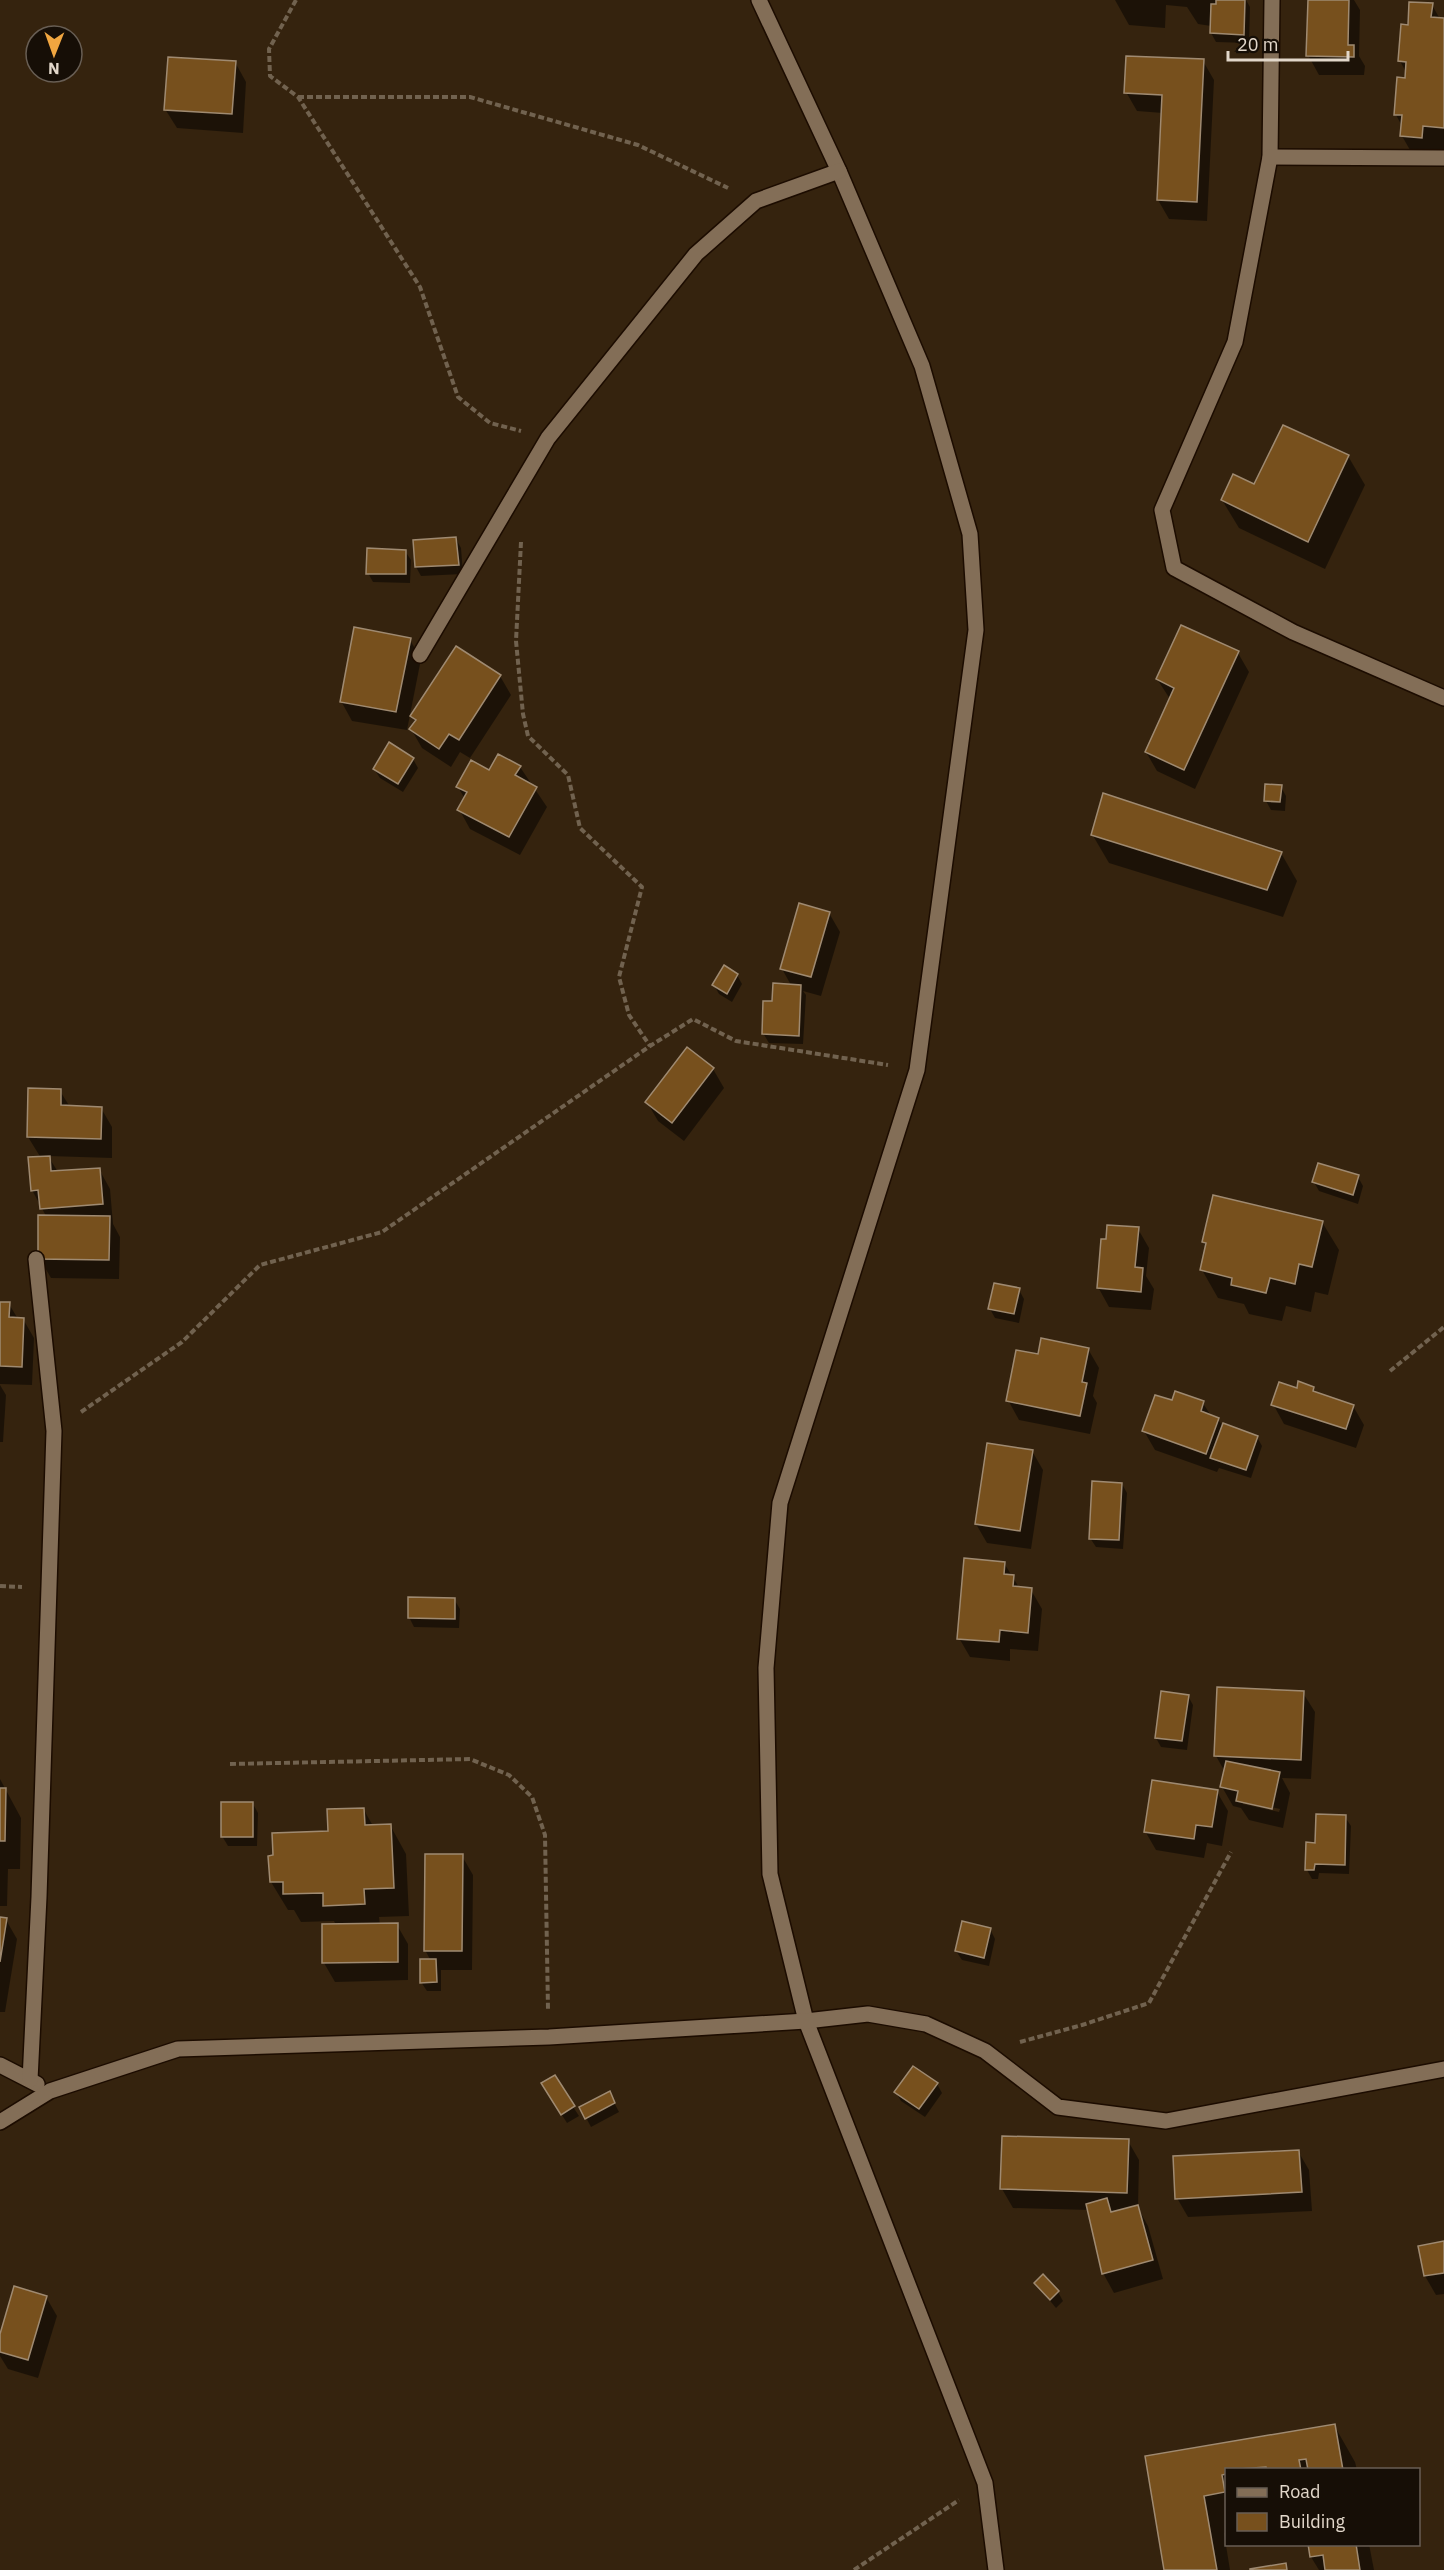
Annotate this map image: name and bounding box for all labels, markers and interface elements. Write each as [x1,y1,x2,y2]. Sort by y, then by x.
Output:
north arrow [24,24,84,84]
scale bar [1228,24,1348,62]
text: 20 m [1237,33,1279,56]
text: N [48,59,60,79]
legend [1225,2468,1420,2546]
text: Road [1279,2480,1320,2503]
text: Building [1279,2510,1346,2533]

